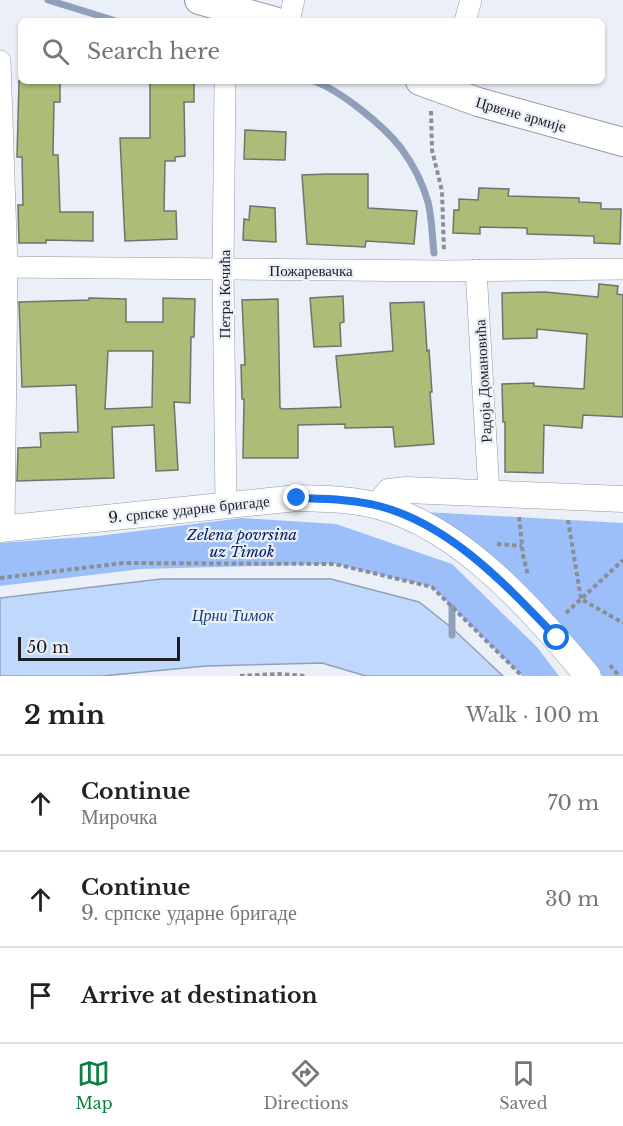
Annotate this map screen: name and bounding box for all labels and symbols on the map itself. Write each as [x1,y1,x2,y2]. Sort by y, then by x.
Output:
street label: Црвене армије [474,92,569,136]
street label: Петра Кочића [215,249,234,338]
street label: Пожаревачка [269,261,353,280]
street label: Радоја Домановића [470,318,496,443]
route end [283,484,309,510]
street label: 9. српске ударне бригаде [108,491,271,527]
park label: Zelena povrsina uz Timok [186,525,297,561]
water label: Црни Тимок [191,605,275,625]
route start [543,624,569,650]
scale bar [18,634,180,662]

